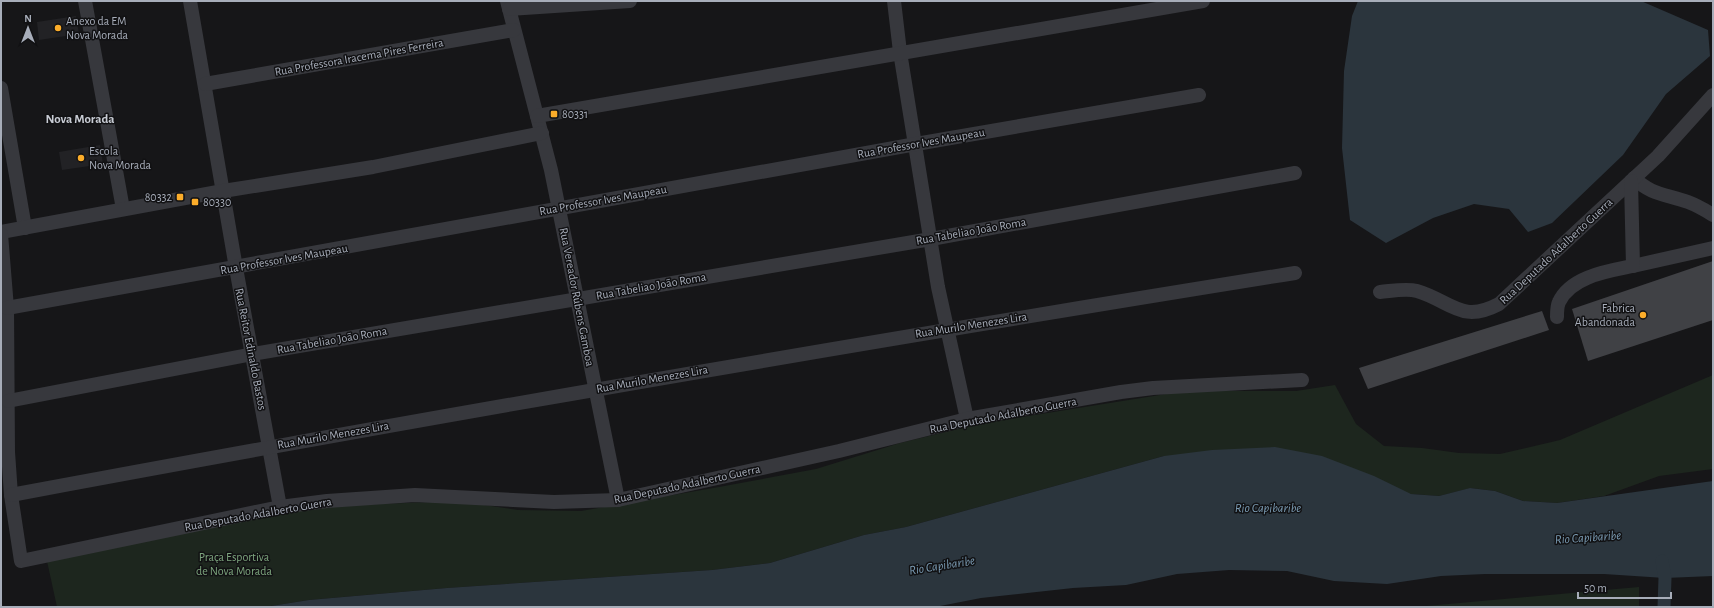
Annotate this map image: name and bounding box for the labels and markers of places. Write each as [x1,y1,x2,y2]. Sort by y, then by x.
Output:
place label: Anexo da EM Nova Morada [66,15,129,41]
marker: Anexo da EM Nova Morada [53,23,63,33]
place label: 80331 [562,108,588,120]
marker: 80331 [549,109,559,119]
place label: Escola Nova Morada [89,145,152,171]
marker: Escola Nova Morada [76,153,86,163]
place label: 80332 [145,191,173,203]
marker: 80332 [175,192,185,202]
place label: 80330 [203,196,231,208]
marker: 80330 [190,197,200,207]
place label: Fabrica Abandonada [1575,302,1635,328]
marker: Fabrica Abandonada [1638,310,1648,320]

